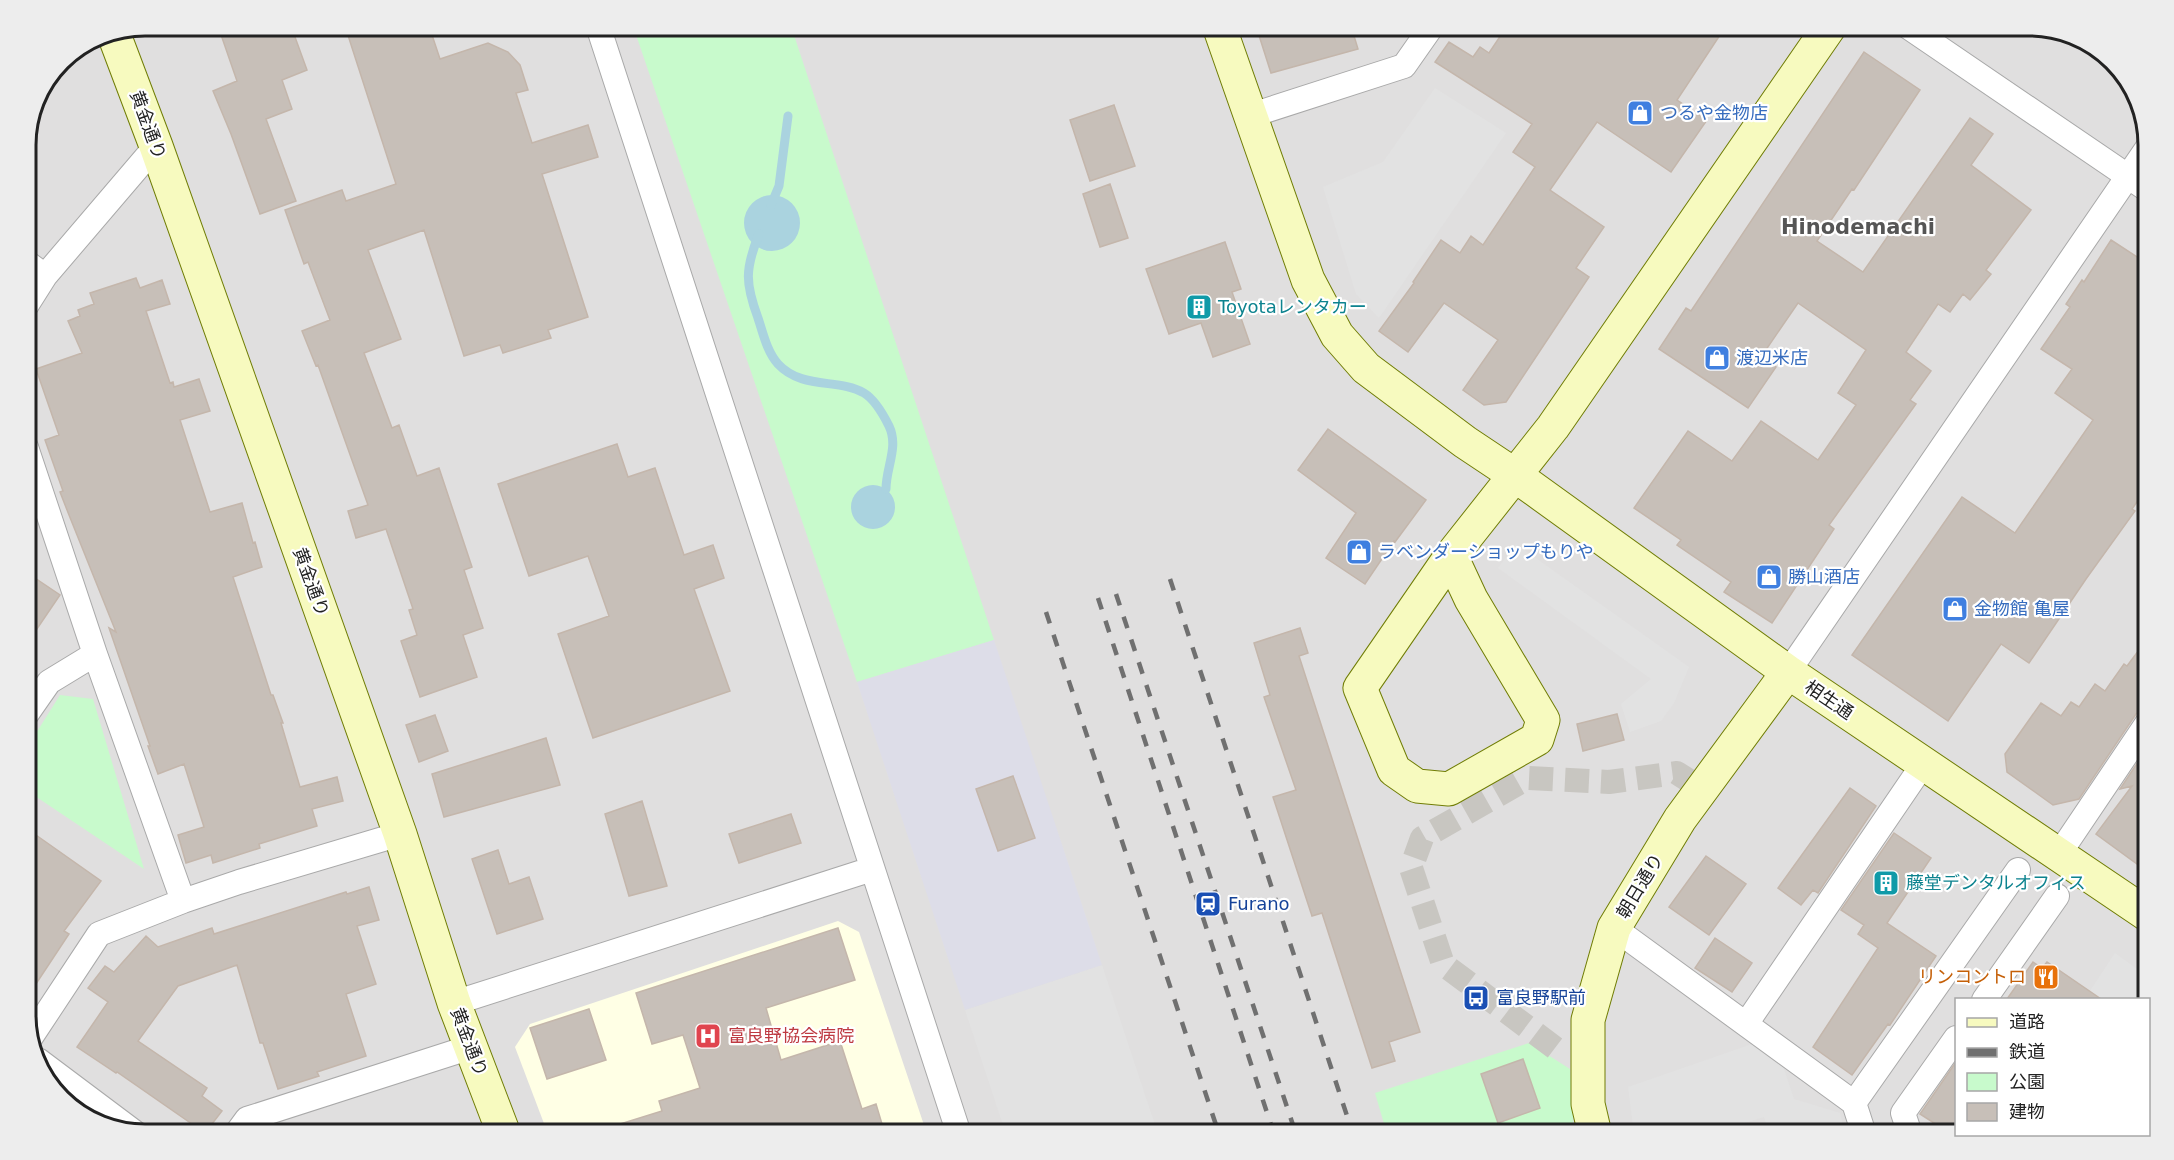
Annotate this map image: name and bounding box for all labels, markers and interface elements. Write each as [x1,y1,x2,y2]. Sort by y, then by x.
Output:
street label: 黄金通り [126,87,171,162]
shop icon: つるや金物店 [1625,98,1655,128]
place label: つるや金物店 [1660,102,1768,123]
district label: Hinodemachi [1781,215,1935,239]
building icon: Toyotaレンタカー [1184,292,1214,322]
place label: Toyotaレンタカー [1217,296,1367,317]
shop icon: 渡辺米店 [1702,343,1732,373]
place label: 渡辺米店 [1736,347,1808,368]
shop icon: ラベンダーショップもりや [1344,537,1374,567]
place label: ラベンダーショップもりや [1378,541,1594,562]
street label: 黄金通り [289,544,334,619]
shop icon: 勝山酒店 [1754,562,1784,592]
place label: 勝山酒店 [1788,566,1860,587]
shop icon: 金物館 亀屋 [1940,594,1970,624]
place label: 金物館 亀屋 [1974,598,2070,619]
street label: 相生通 [1801,676,1858,723]
street label: 朝日通り [1612,849,1667,922]
building icon: 藤堂デンタルオフィス [1871,868,1901,898]
place label: 藤堂デンタルオフィス [1906,872,2086,893]
station icon: Furano [1193,889,1223,919]
place label: Furano [1228,893,1290,914]
restaurant icon: リンコントロ [2031,962,2061,992]
place label: リンコントロ [1918,966,2026,987]
bus stop icon: 富良野駅前 [1461,983,1491,1013]
place label: 富良野駅前 [1496,987,1586,1008]
legend [1955,998,2150,1136]
street label: 黄金通り [447,1004,492,1079]
text: 道路 [2009,1011,2045,1032]
hospital icon: 富良野協会病院 [693,1021,723,1051]
place label: 富良野協会病院 [728,1025,854,1046]
text: 鉄道 [2009,1041,2045,1062]
text: 公園 [2009,1071,2045,1092]
text: 建物 [2009,1101,2045,1122]

